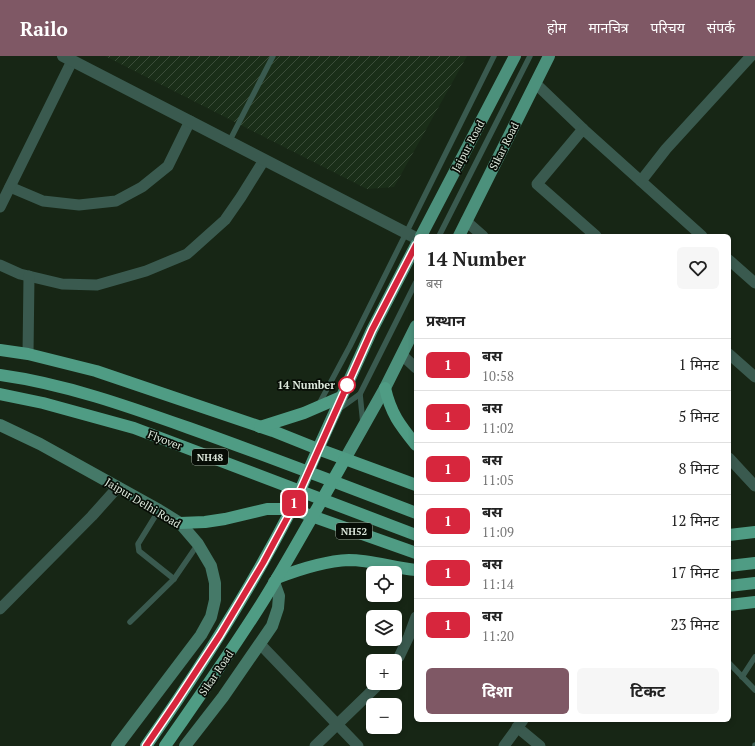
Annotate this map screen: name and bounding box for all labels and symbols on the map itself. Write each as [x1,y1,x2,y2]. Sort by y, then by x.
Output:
street label: Jaipur Road [449,118,487,174]
street label: Sikar Road [486,120,522,172]
marker: 14 Number [338,376,356,394]
place label: 14 Number [277,378,335,392]
street label: Flyover [146,427,185,453]
road number: NH48 [192,449,228,465]
street label: Jaipur Delhi Road [103,475,183,531]
line badge: 1 [281,490,307,516]
road number: NH52 [336,523,372,539]
street label: Sikar Road [196,648,236,698]

